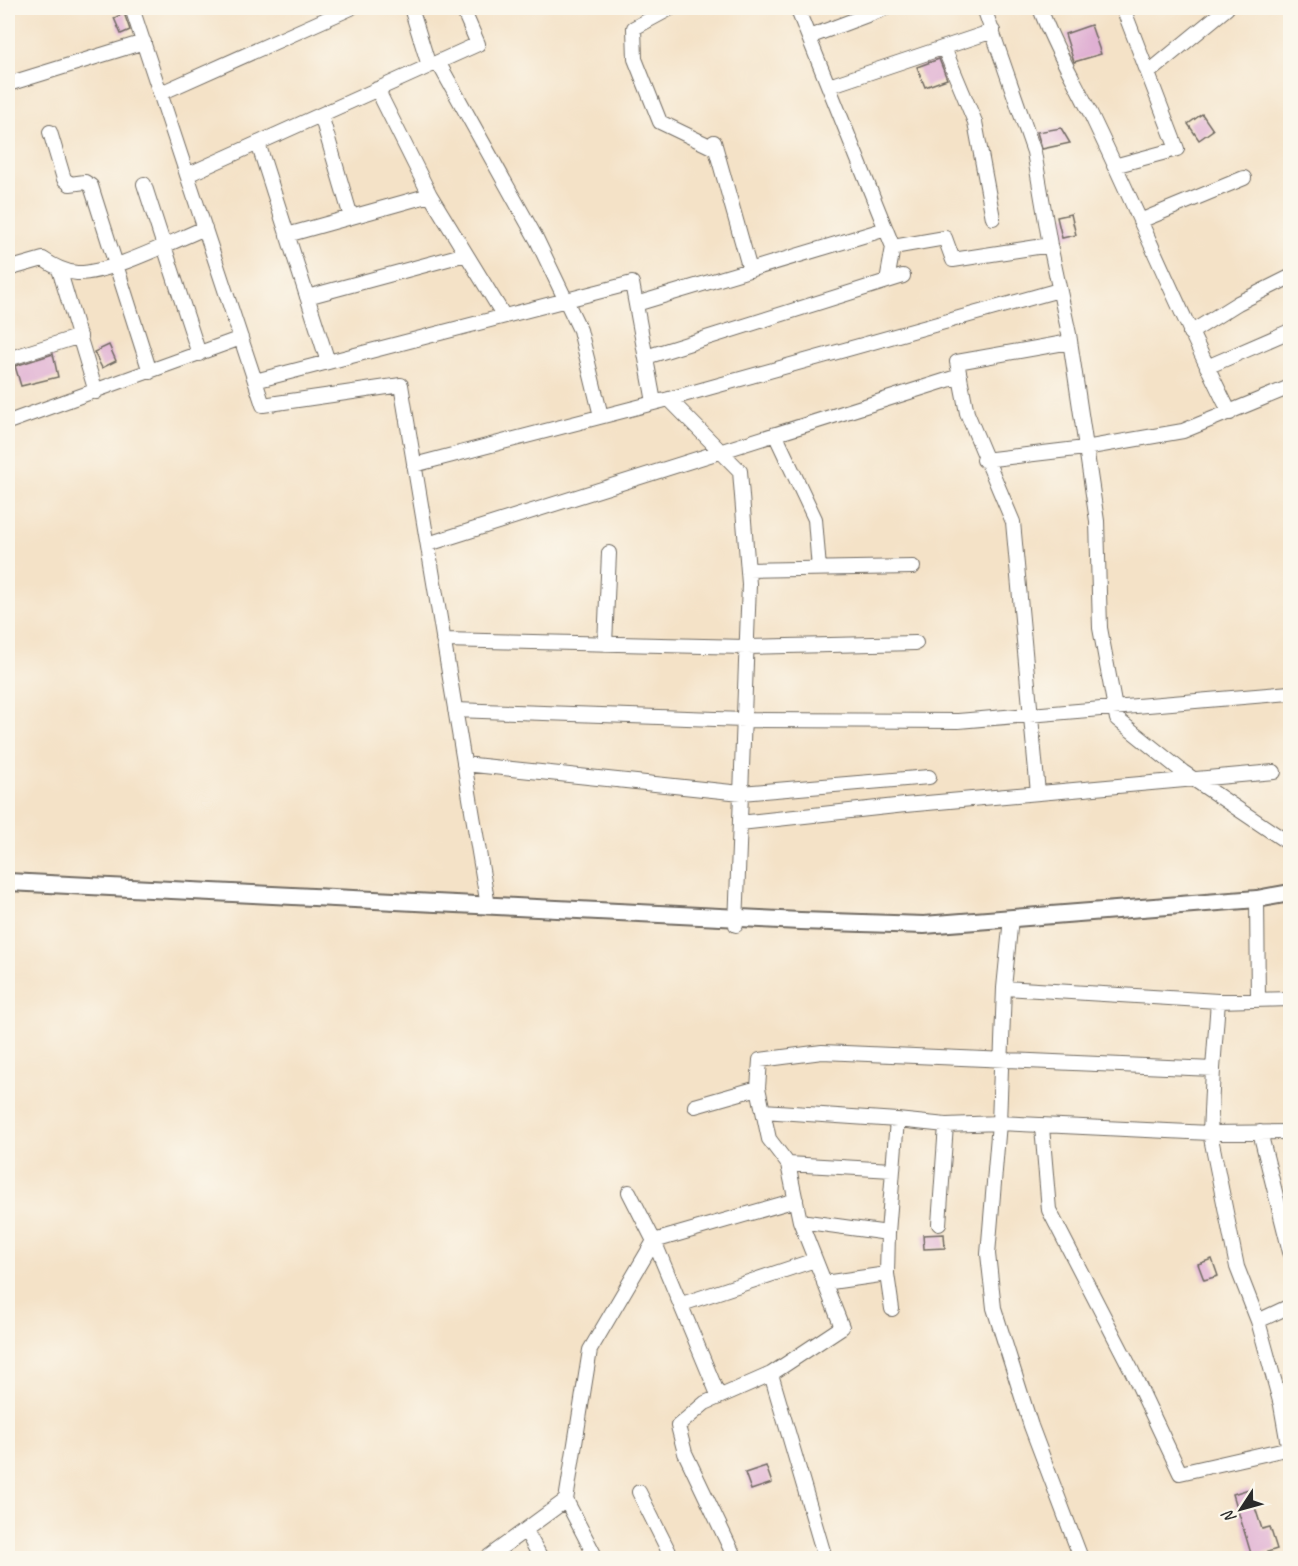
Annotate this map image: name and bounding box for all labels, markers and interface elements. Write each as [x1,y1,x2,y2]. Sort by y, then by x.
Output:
north arrow [1211,1479,1271,1539]
text: N [1217,1505,1241,1527]

